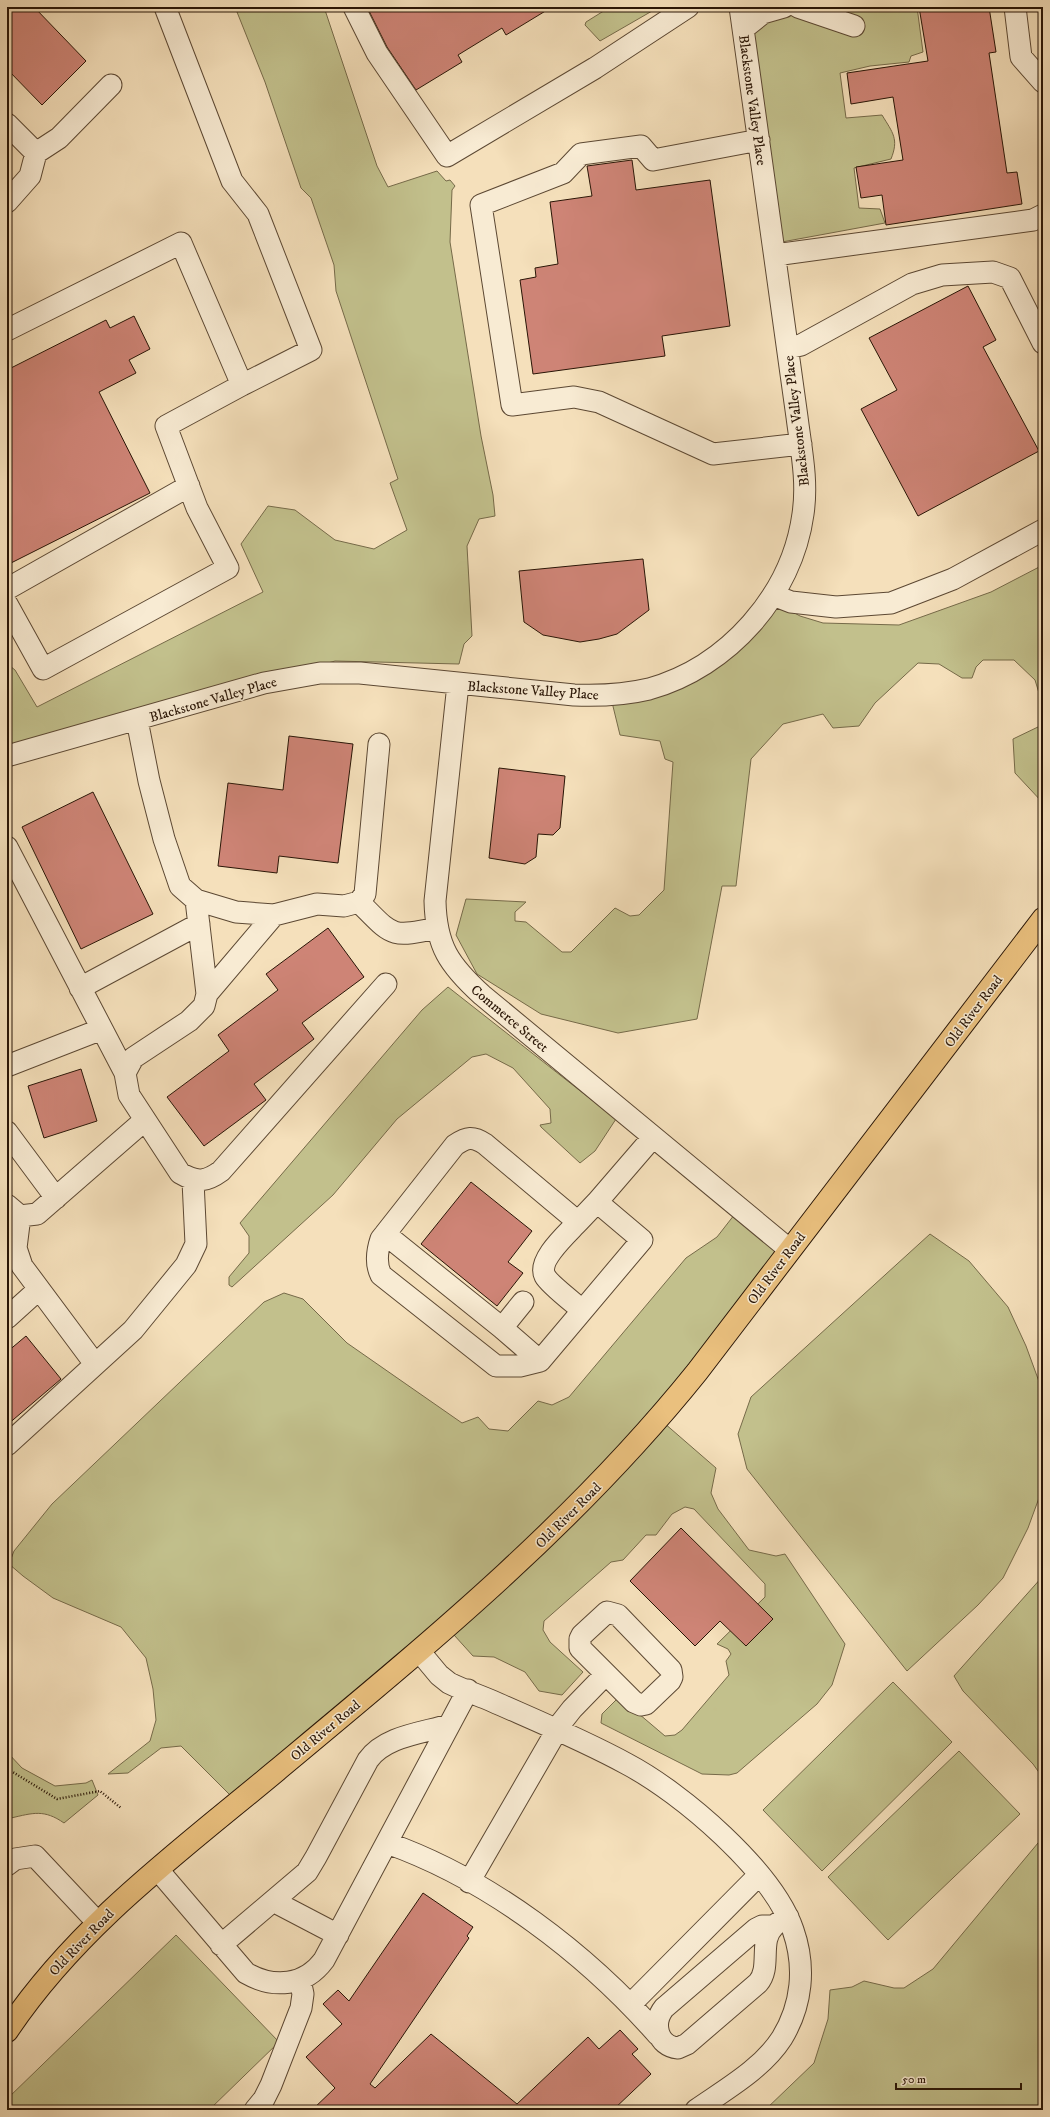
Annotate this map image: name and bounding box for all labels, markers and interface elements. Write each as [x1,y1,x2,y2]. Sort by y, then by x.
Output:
street label: Blackstone Valley Place [734,34,770,167]
street label: Blackstone Valley Place [780,354,814,487]
street label: Blackstone Valley Place [147,673,279,727]
street label: Blackstone Valley Place [467,677,599,705]
street label: Old River Road [941,972,1007,1051]
street label: Commerce Street [467,981,552,1057]
street label: Old River Road [744,1229,810,1308]
street label: Old River Road [532,1479,605,1552]
street label: Old River Road [287,1696,364,1765]
street label: Old River Road [45,1905,118,1980]
scale bar [896,2065,1021,2091]
text: 50 m [902,2072,926,2087]

